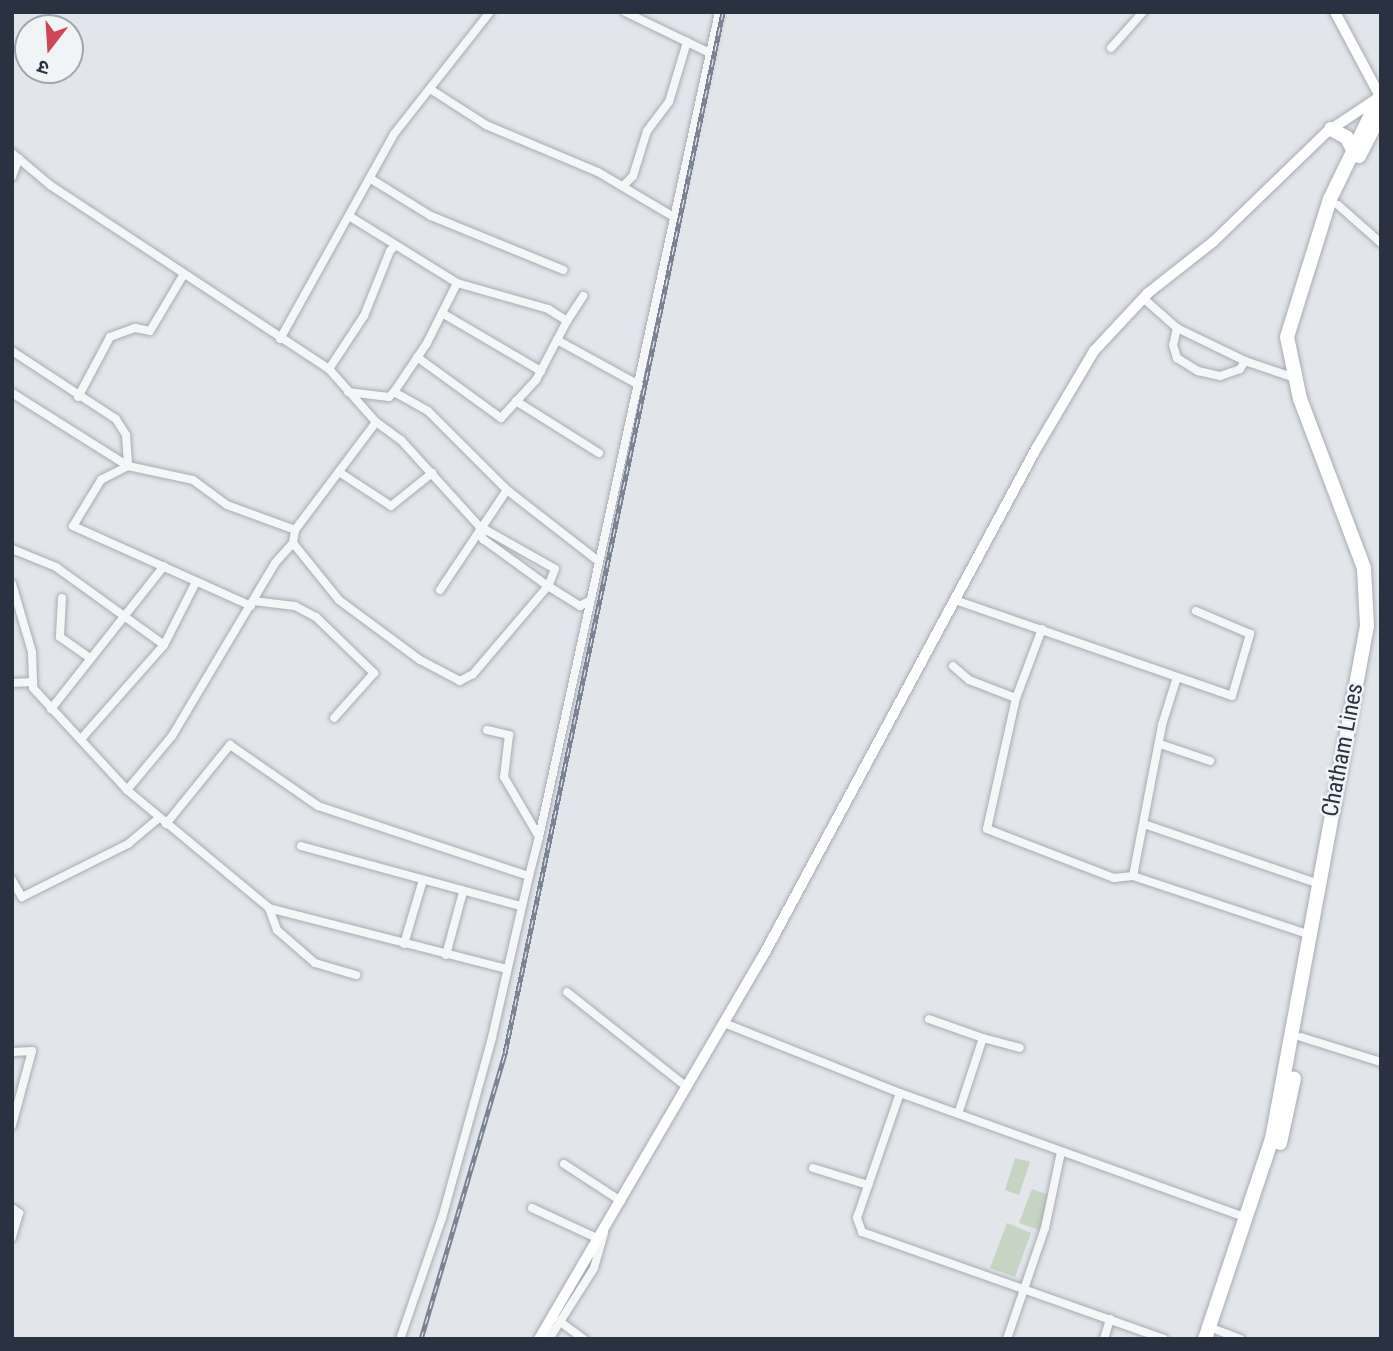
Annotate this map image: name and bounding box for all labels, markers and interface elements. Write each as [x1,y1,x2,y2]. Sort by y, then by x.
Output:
north arrow [14,14,84,84]
text: उ [35,55,52,80]
street label: Chatham Lines [1317,681,1369,819]

